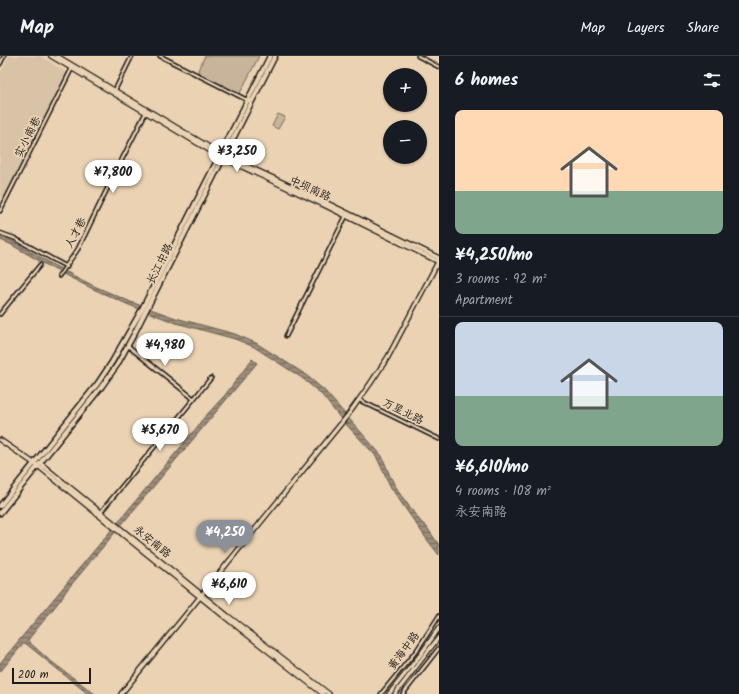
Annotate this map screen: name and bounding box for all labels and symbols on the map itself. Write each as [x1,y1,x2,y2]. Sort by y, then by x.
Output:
street label: 实小南巷 [10,113,46,161]
pin: ¥3,250 [204,139,270,173]
pin: ¥7,800 [80,160,146,194]
street label: 中坝南路 [286,172,334,206]
street label: 人才巷 [60,214,92,252]
street label: 长江中路 [142,240,178,288]
pin: ¥4,980 [132,333,198,367]
street label: 万星北路 [379,394,427,430]
pin: ¥5,670 [127,418,193,452]
pin: ¥4,250 [192,520,258,554]
street label: 永安南路 [129,521,175,563]
pin: ¥6,610 [196,572,262,606]
street label: 黄海中路 [384,628,424,674]
scale bar [12,666,91,685]

